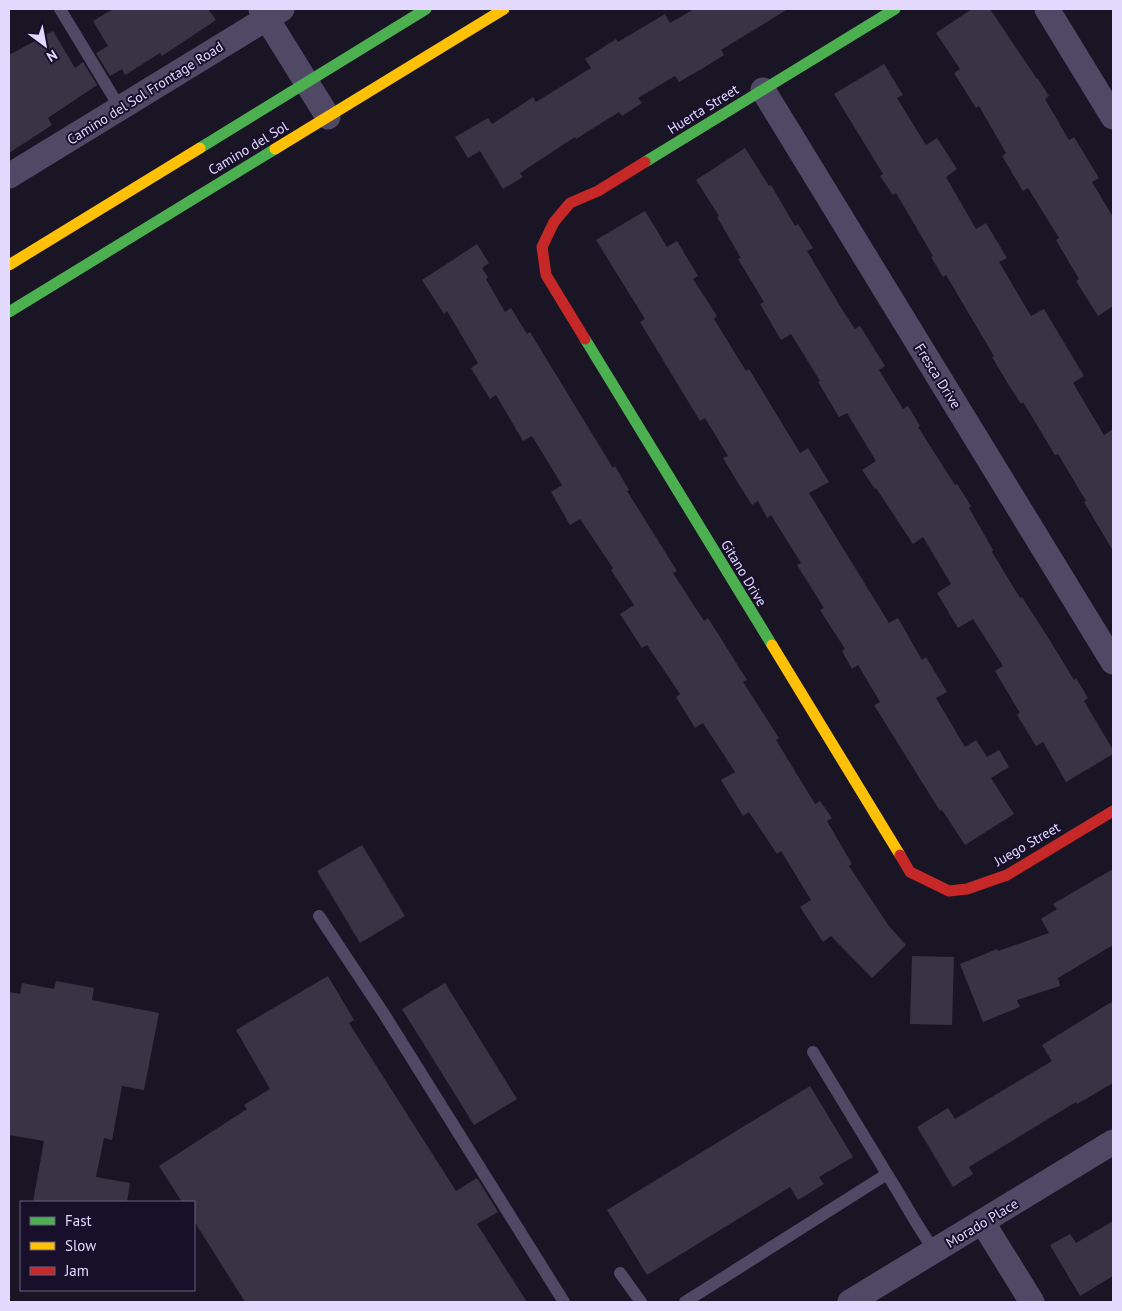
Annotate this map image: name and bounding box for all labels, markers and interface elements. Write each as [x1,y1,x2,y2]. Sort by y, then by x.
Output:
north arrow [20,20,70,70]
street label: Camino del Sol Frontage Road [64,37,226,149]
text: N [43,46,61,66]
street label: Huerta Street [664,80,742,138]
street label: Camino del Sol [205,117,291,179]
street label: Fresca Drive [911,340,965,412]
street label: Gitano Drive [717,537,771,609]
street label: Juego Street [990,818,1063,871]
street label: Morado Place [943,1194,1021,1252]
legend [20,1201,195,1291]
text: Fast [65,1211,92,1230]
text: Slow [65,1236,96,1255]
text: Jam [64,1261,89,1280]

